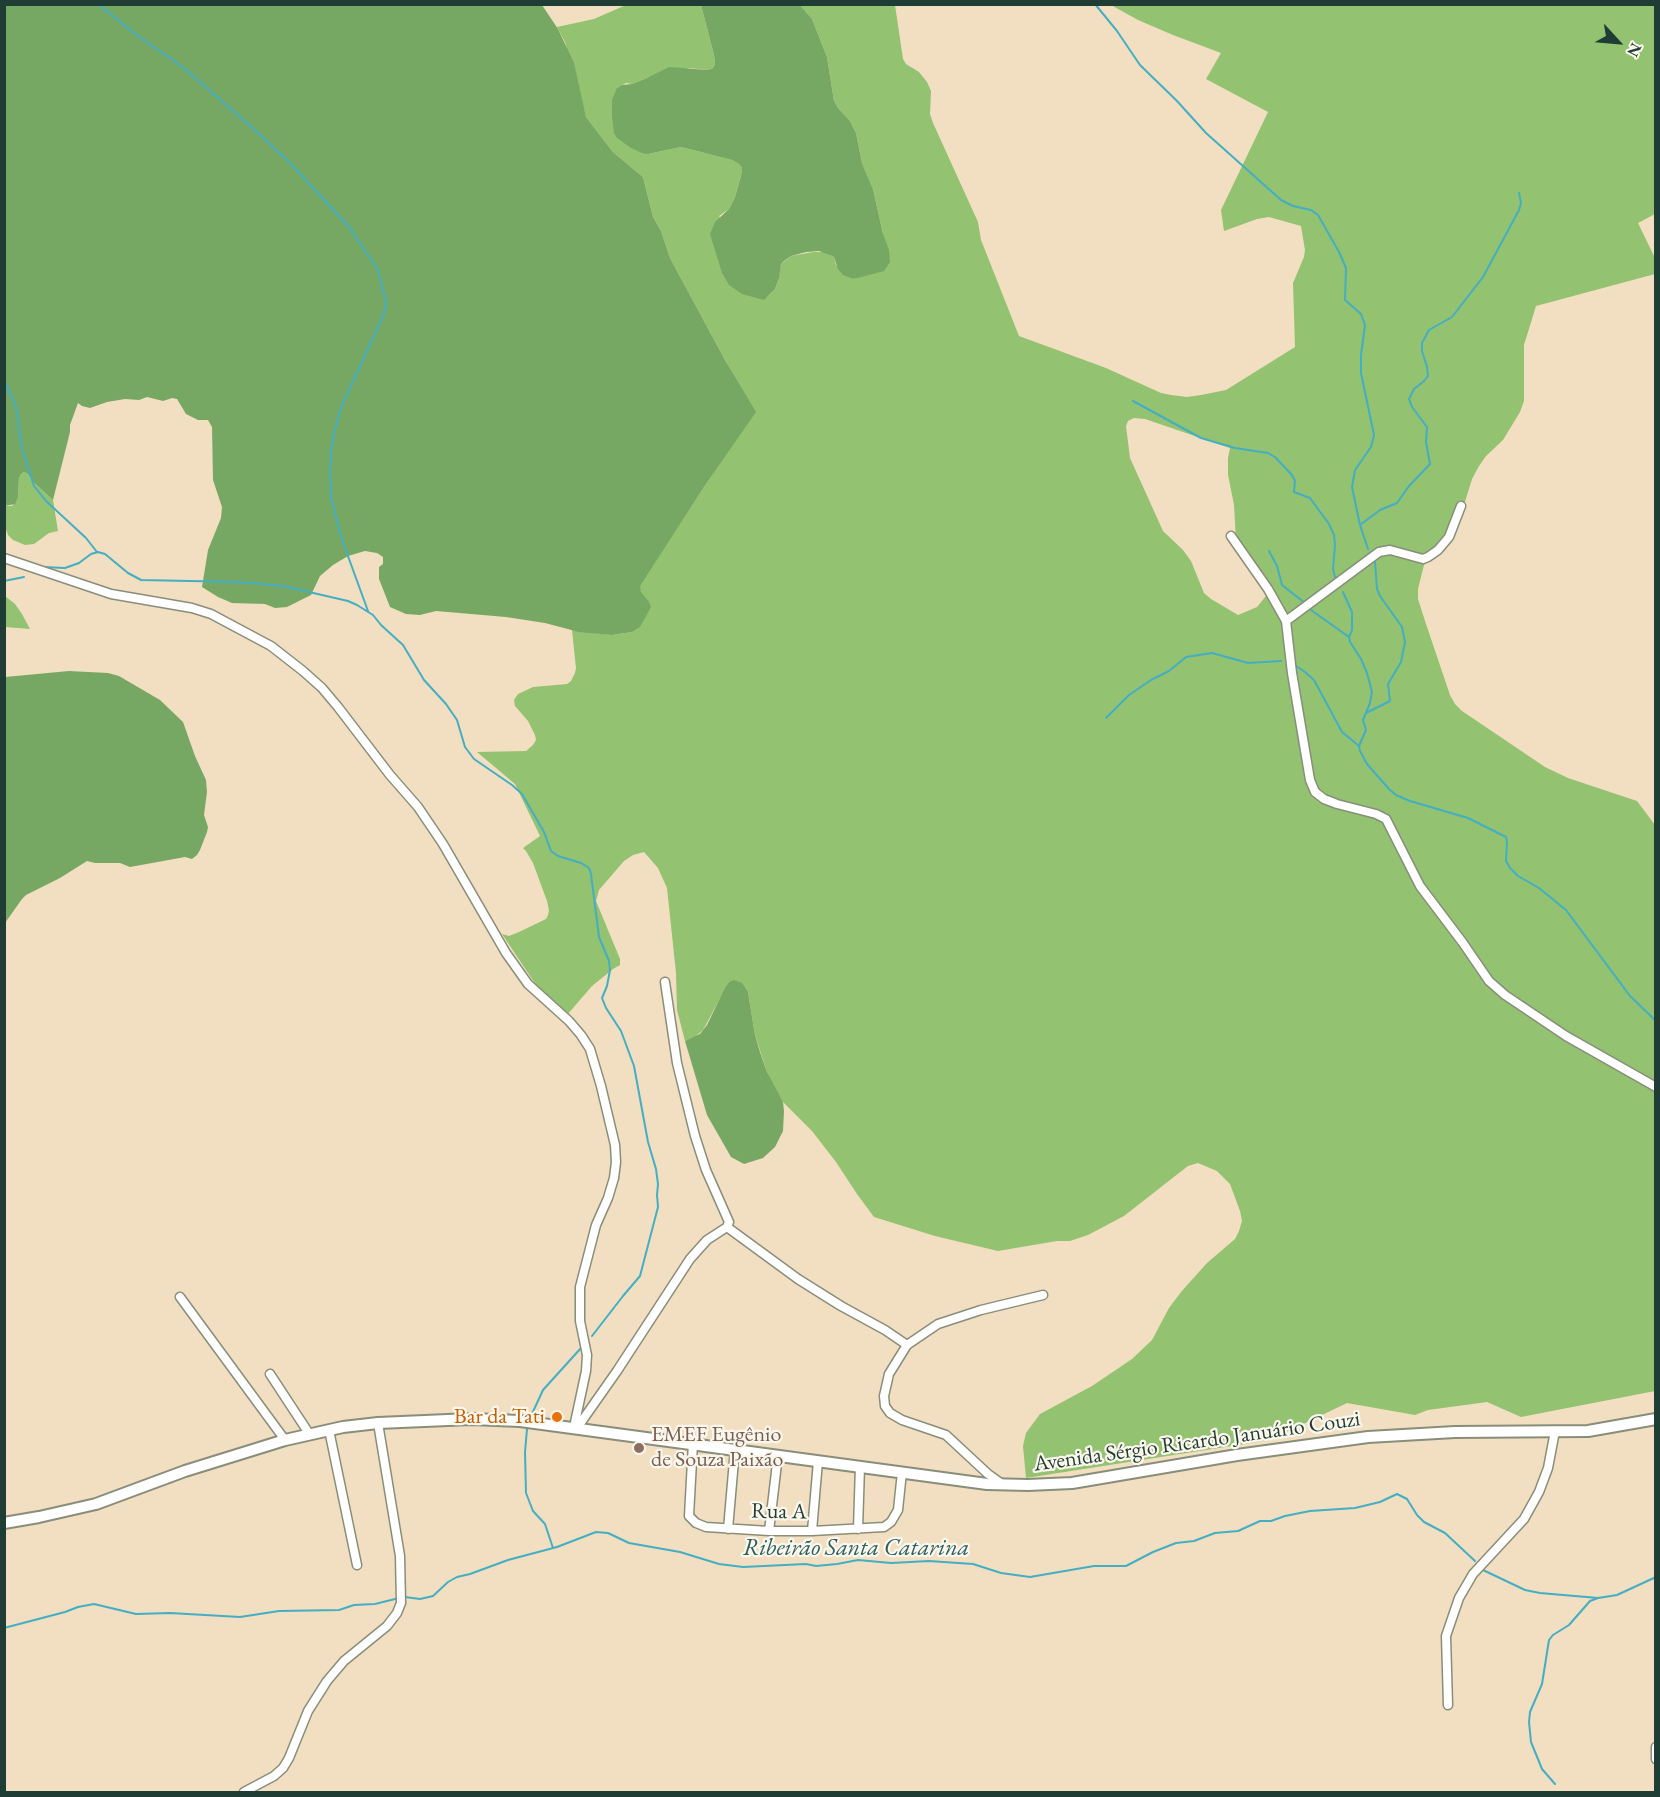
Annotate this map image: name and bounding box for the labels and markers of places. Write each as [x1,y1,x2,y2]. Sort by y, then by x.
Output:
place label: Bar da Tati [454,1404,545,1430]
marker: Bar da Tati [550,1410,564,1424]
place label: EMEF Eugênio de Souza Paixão [651,1422,783,1474]
marker: EMEF Eugênio de Souza Paixão [632,1441,646,1455]

